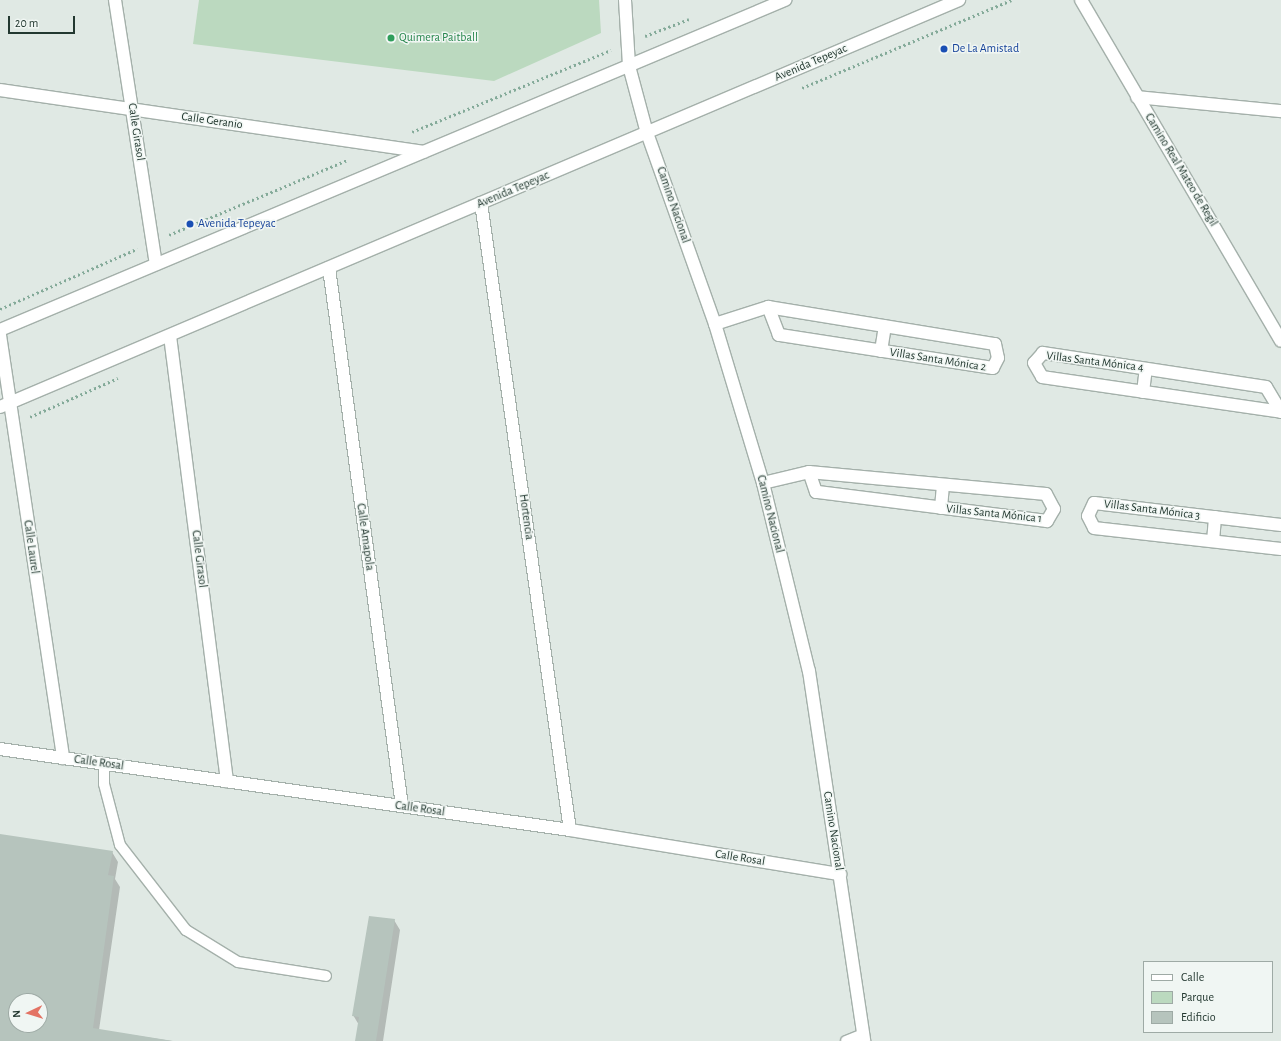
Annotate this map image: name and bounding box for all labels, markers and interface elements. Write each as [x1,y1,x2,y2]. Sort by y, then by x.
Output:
scale bar [10,8,77,34]
text: 20 m [15,17,38,29]
place label: Quimera Paitball [399,31,478,45]
marker: Quimera Paitball [386,33,396,43]
street label: Avenida Tepeyac [773,41,849,85]
place label: De La Amistad [952,42,1019,56]
marker: De La Amistad [939,44,949,54]
street label: Calle Girasol [124,102,148,162]
street label: Calle Geranio [180,110,244,132]
street label: Camino Real Mateo de Regil [1141,111,1221,229]
street label: Camino Nacional [653,165,693,245]
street label: Avenida Tepeyac [475,168,551,212]
place label: Avenida Tepeyac [198,217,275,231]
marker: Avenida Tepeyac [185,219,195,229]
street label: Villas Santa Mónica 2 [889,345,987,375]
street label: Villas Santa Mónica 4 [1046,349,1144,375]
street label: Camino Nacional [753,474,787,554]
street label: Hortencia [516,493,536,541]
street label: Villas Santa Mónica 3 [1103,497,1201,523]
street label: Calle Amapola [353,502,377,572]
street label: Villas Santa Mónica 1 [945,502,1043,526]
street label: Calle Laurel [20,519,42,575]
street label: Calle Girasol [188,529,210,589]
street label: Calle Rosal [73,752,125,774]
street label: Camino Nacional [820,791,846,871]
street label: Calle Rosal [394,798,446,820]
street label: Calle Rosal [714,847,766,869]
legend [1143,961,1273,1033]
text: Calle [1181,971,1204,983]
text: Parque [1181,991,1214,1003]
north arrow [8,993,48,1033]
text: N [11,1010,22,1018]
text: Edificio [1181,1011,1216,1023]

